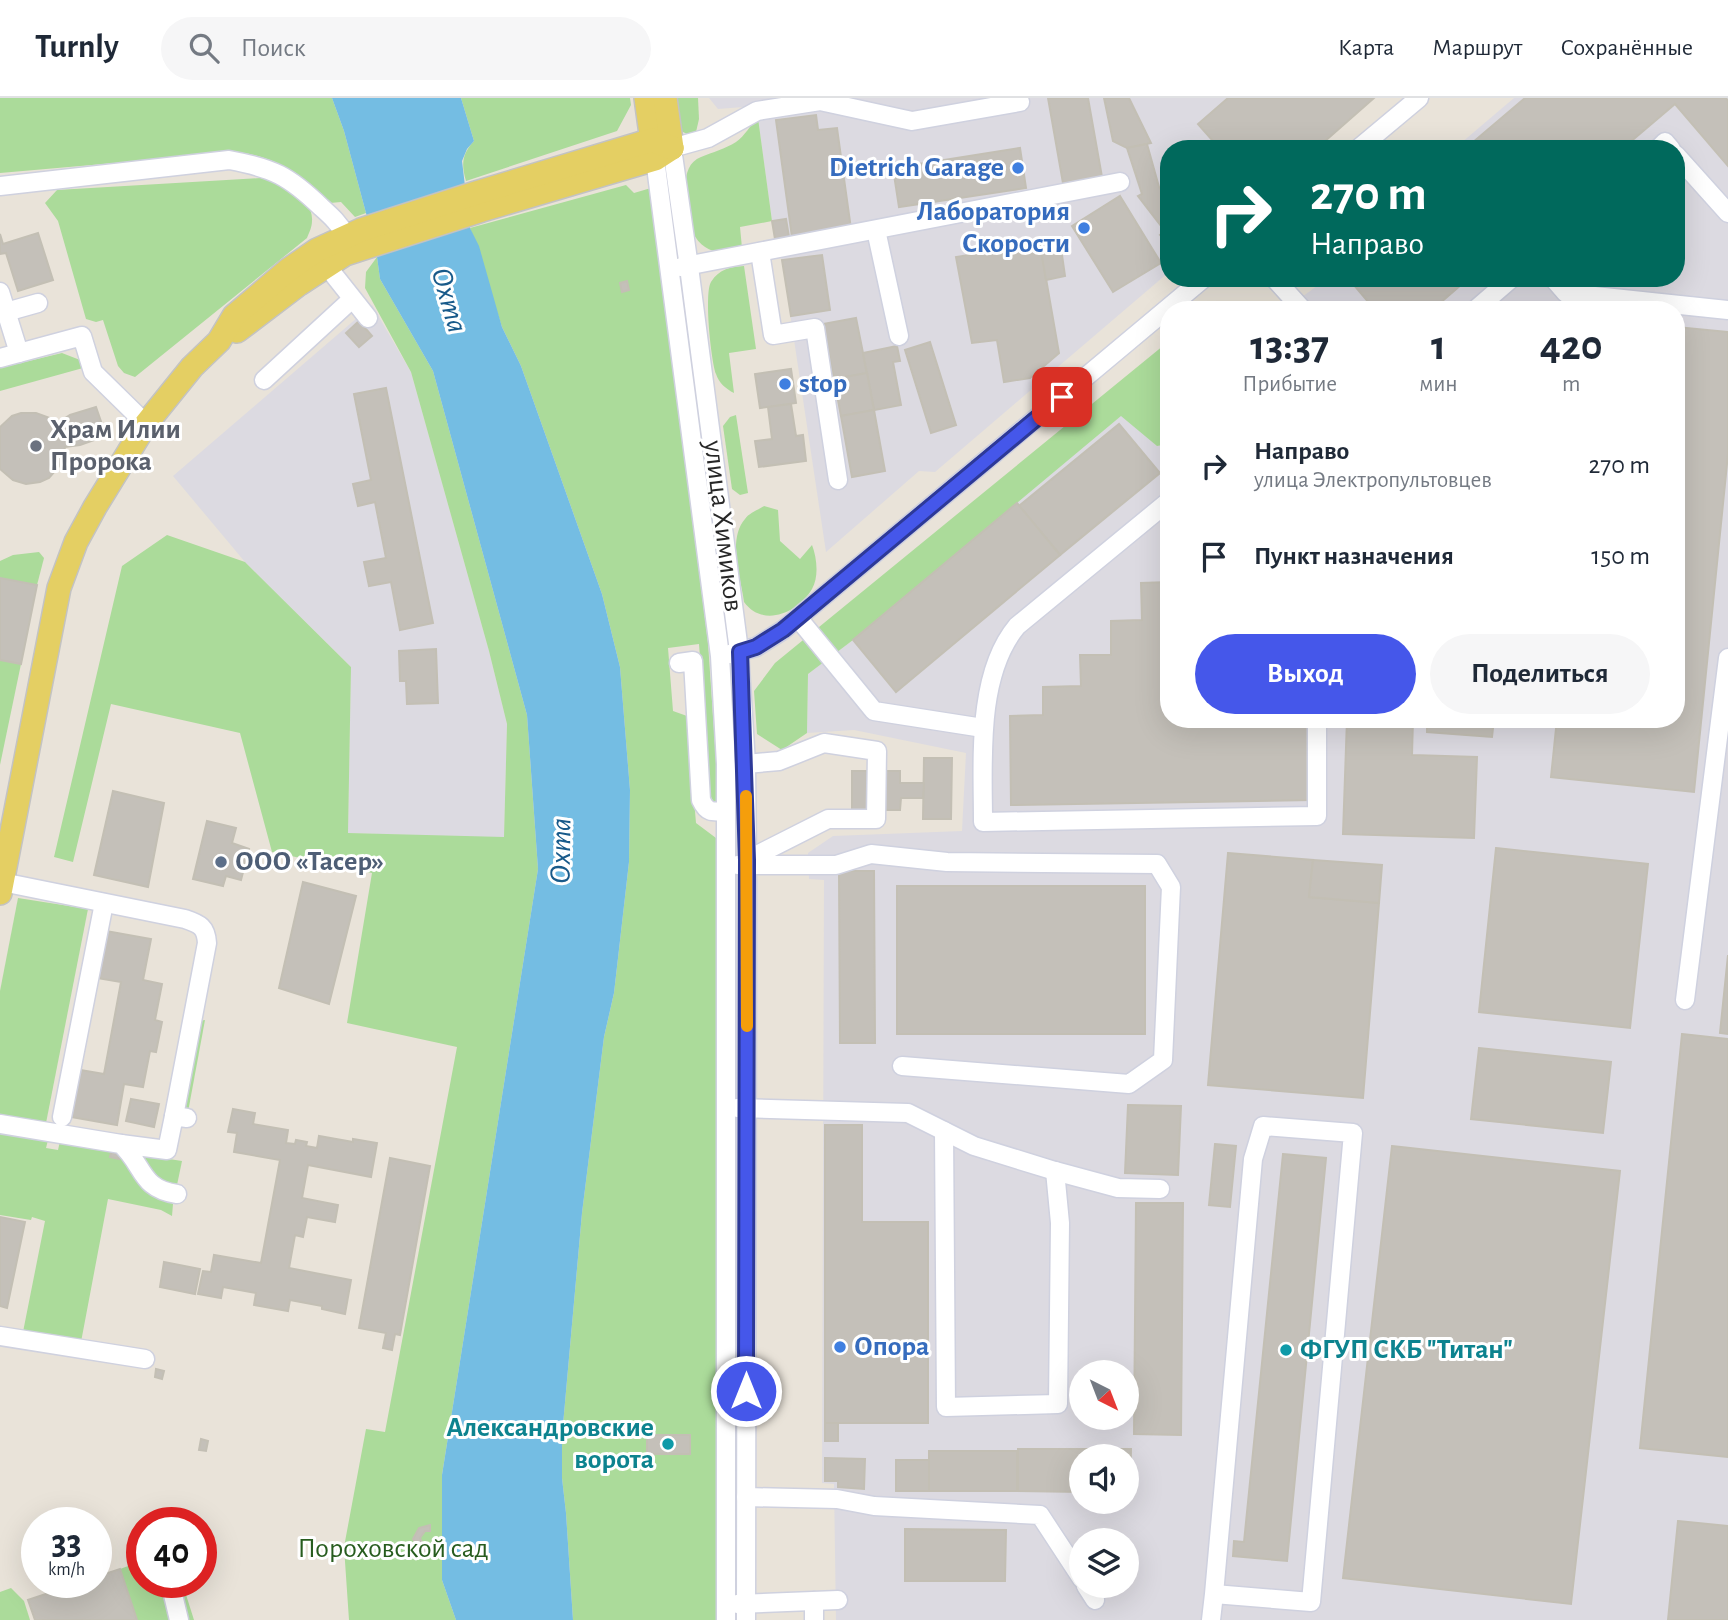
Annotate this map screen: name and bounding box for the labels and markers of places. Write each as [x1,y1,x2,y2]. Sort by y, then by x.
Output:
place label: Dietrich Garage [829,154,1004,182]
marker: Dietrich Garage [1010,160,1026,176]
place label: Лаборатория Скорости [916,198,1070,258]
marker: Лаборатория Скорости [1076,220,1092,236]
pin [1032,367,1092,427]
place label: stop [799,370,847,398]
marker: stop [777,376,793,392]
place label: Храм Илии Пророка [50,416,181,476]
marker: Храм Илии Пророка [28,438,44,454]
place label: ООО «Тасер» [235,848,384,876]
marker: ООО «Тасер» [213,854,229,870]
place label: Опора [854,1333,929,1361]
place label: ФГУП СКБ "Титан" [1300,1336,1513,1364]
marker: Опора [832,1339,848,1355]
marker: ФГУП СКБ "Титан" [1278,1342,1294,1358]
place label: Александровские ворота [446,1414,654,1474]
marker: Александровские ворота [660,1436,676,1452]

